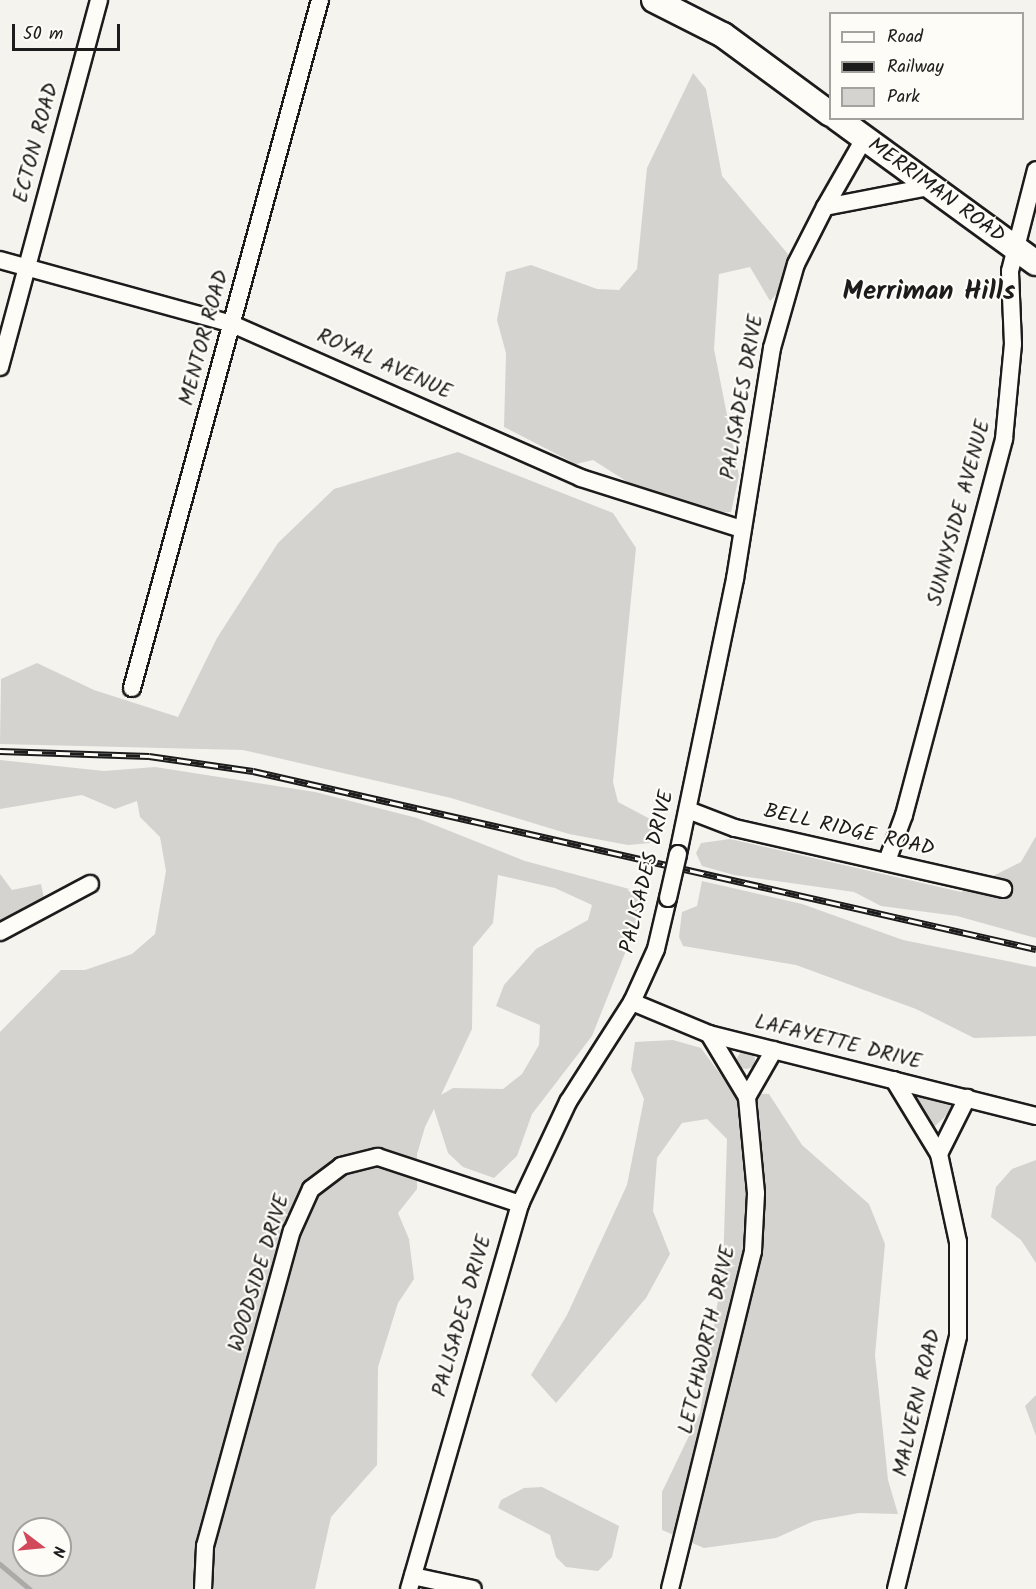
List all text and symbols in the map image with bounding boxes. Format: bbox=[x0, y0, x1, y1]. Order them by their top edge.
scale bar bbox=[15, 12, 123, 50]
legend bbox=[829, 12, 1024, 120]
text: 50 m bbox=[23, 20, 63, 49]
text: Road bbox=[887, 23, 923, 52]
text: Railway bbox=[887, 53, 944, 82]
street label: ECTON ROAD bbox=[9, 80, 65, 206]
text: Park bbox=[887, 83, 920, 112]
street label: MERRIMAN ROAD bbox=[863, 133, 1009, 249]
street label: MENTOR ROAD bbox=[175, 267, 235, 409]
district label: Merriman Hills bbox=[843, 276, 1015, 308]
street label: PALISADES DRIVE bbox=[716, 312, 770, 482]
street label: ROYAL AVENUE bbox=[313, 324, 455, 406]
street label: SUNNYSIDE AVENUE bbox=[923, 417, 997, 609]
street label: PALISADES DRIVE bbox=[616, 788, 680, 956]
street label: BELL RIDGE ROAD bbox=[761, 799, 937, 863]
street label: LAFAYETTE DRIVE bbox=[752, 1010, 924, 1076]
street label: WOODSIDE DRIVE bbox=[224, 1191, 296, 1355]
street label: PALISADES DRIVE bbox=[428, 1232, 498, 1400]
street label: LETCHWORTH DRIVE bbox=[674, 1243, 742, 1437]
street label: MALVERN ROAD bbox=[889, 1327, 947, 1479]
north arrow bbox=[12, 1517, 72, 1577]
text: N bbox=[44, 1543, 71, 1560]

